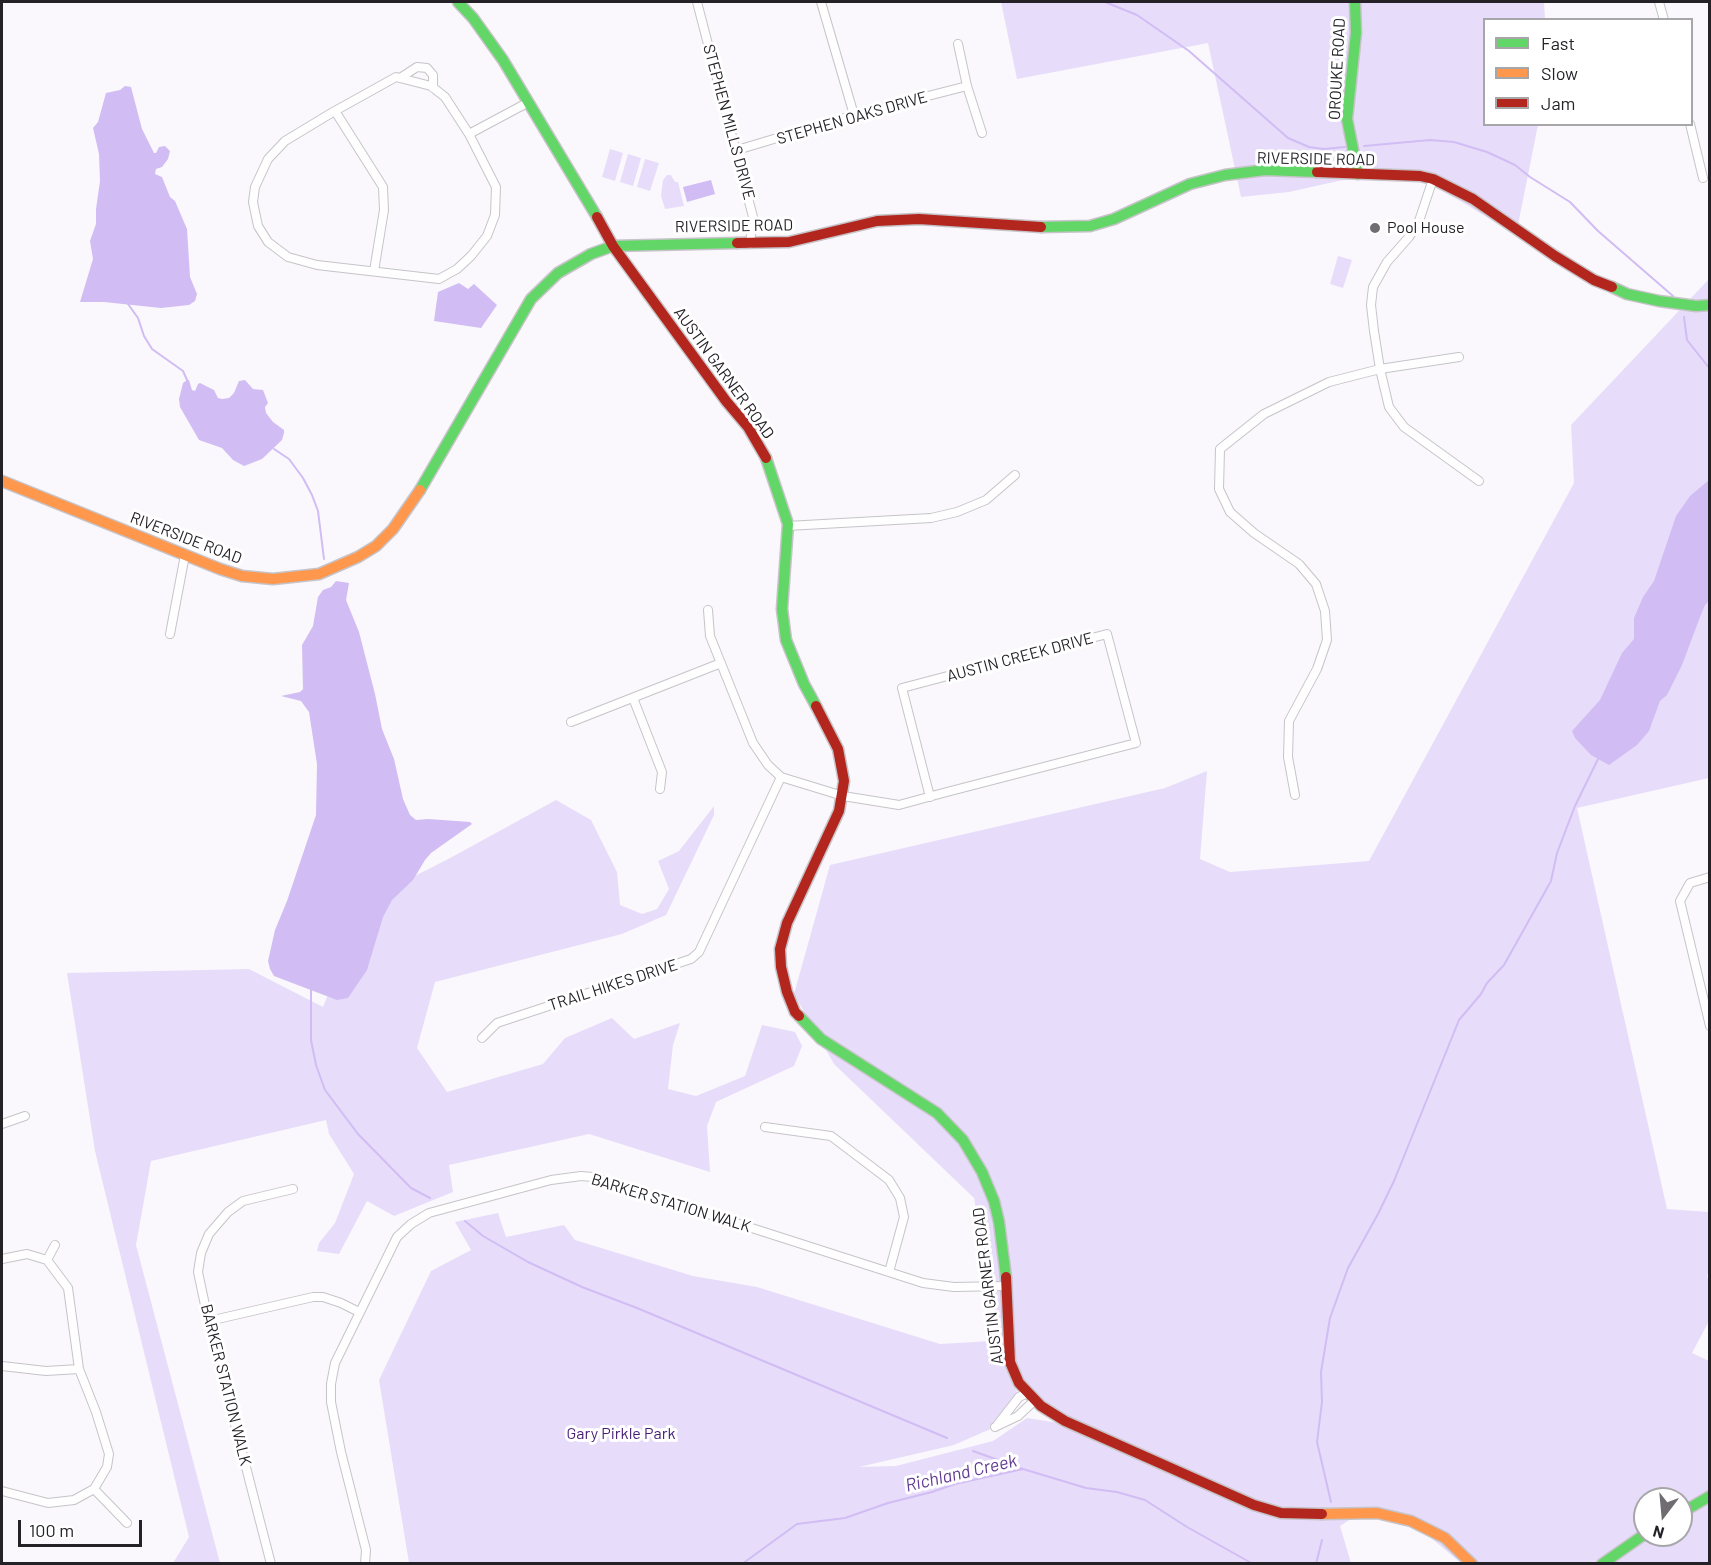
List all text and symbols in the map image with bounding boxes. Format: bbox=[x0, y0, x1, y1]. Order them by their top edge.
street label: OROUKE ROAD bbox=[1325, 18, 1349, 120]
legend bbox=[1483, 18, 1693, 126]
text: Fast bbox=[1541, 32, 1575, 54]
street label: STEPHEN MILLS DRIVE bbox=[699, 42, 759, 202]
text: Slow bbox=[1541, 62, 1578, 84]
street label: STEPHEN OAKS DRIVE bbox=[774, 87, 930, 149]
text: Jam bbox=[1541, 92, 1575, 114]
street label: RIVERSIDE ROAD bbox=[1257, 148, 1375, 170]
street label: RIVERSIDE ROAD bbox=[675, 215, 793, 237]
place label: Pool House bbox=[1387, 218, 1464, 238]
marker: Pool House bbox=[1368, 221, 1382, 235]
street label: AUSTIN GARNER ROAD bbox=[670, 303, 778, 443]
street label: RIVERSIDE ROAD bbox=[127, 508, 245, 568]
street label: AUSTIN CREEK DRIVE bbox=[945, 628, 1095, 686]
street label: TRAIL HIKES DRIVE bbox=[546, 955, 680, 1015]
street label: BARKER STATION WALK bbox=[589, 1170, 753, 1236]
street label: AUSTIN GARNER ROAD bbox=[969, 1206, 1007, 1366]
street label: BARKER STATION WALK bbox=[197, 1302, 255, 1468]
park label: Gary Pirkle Park bbox=[567, 1424, 675, 1444]
water label: Richland Creek bbox=[903, 1450, 1019, 1496]
north arrow bbox=[1633, 1487, 1693, 1547]
scale bar bbox=[21, 1508, 146, 1546]
text: 100 m bbox=[29, 1519, 74, 1541]
text: N bbox=[1651, 1522, 1666, 1543]

